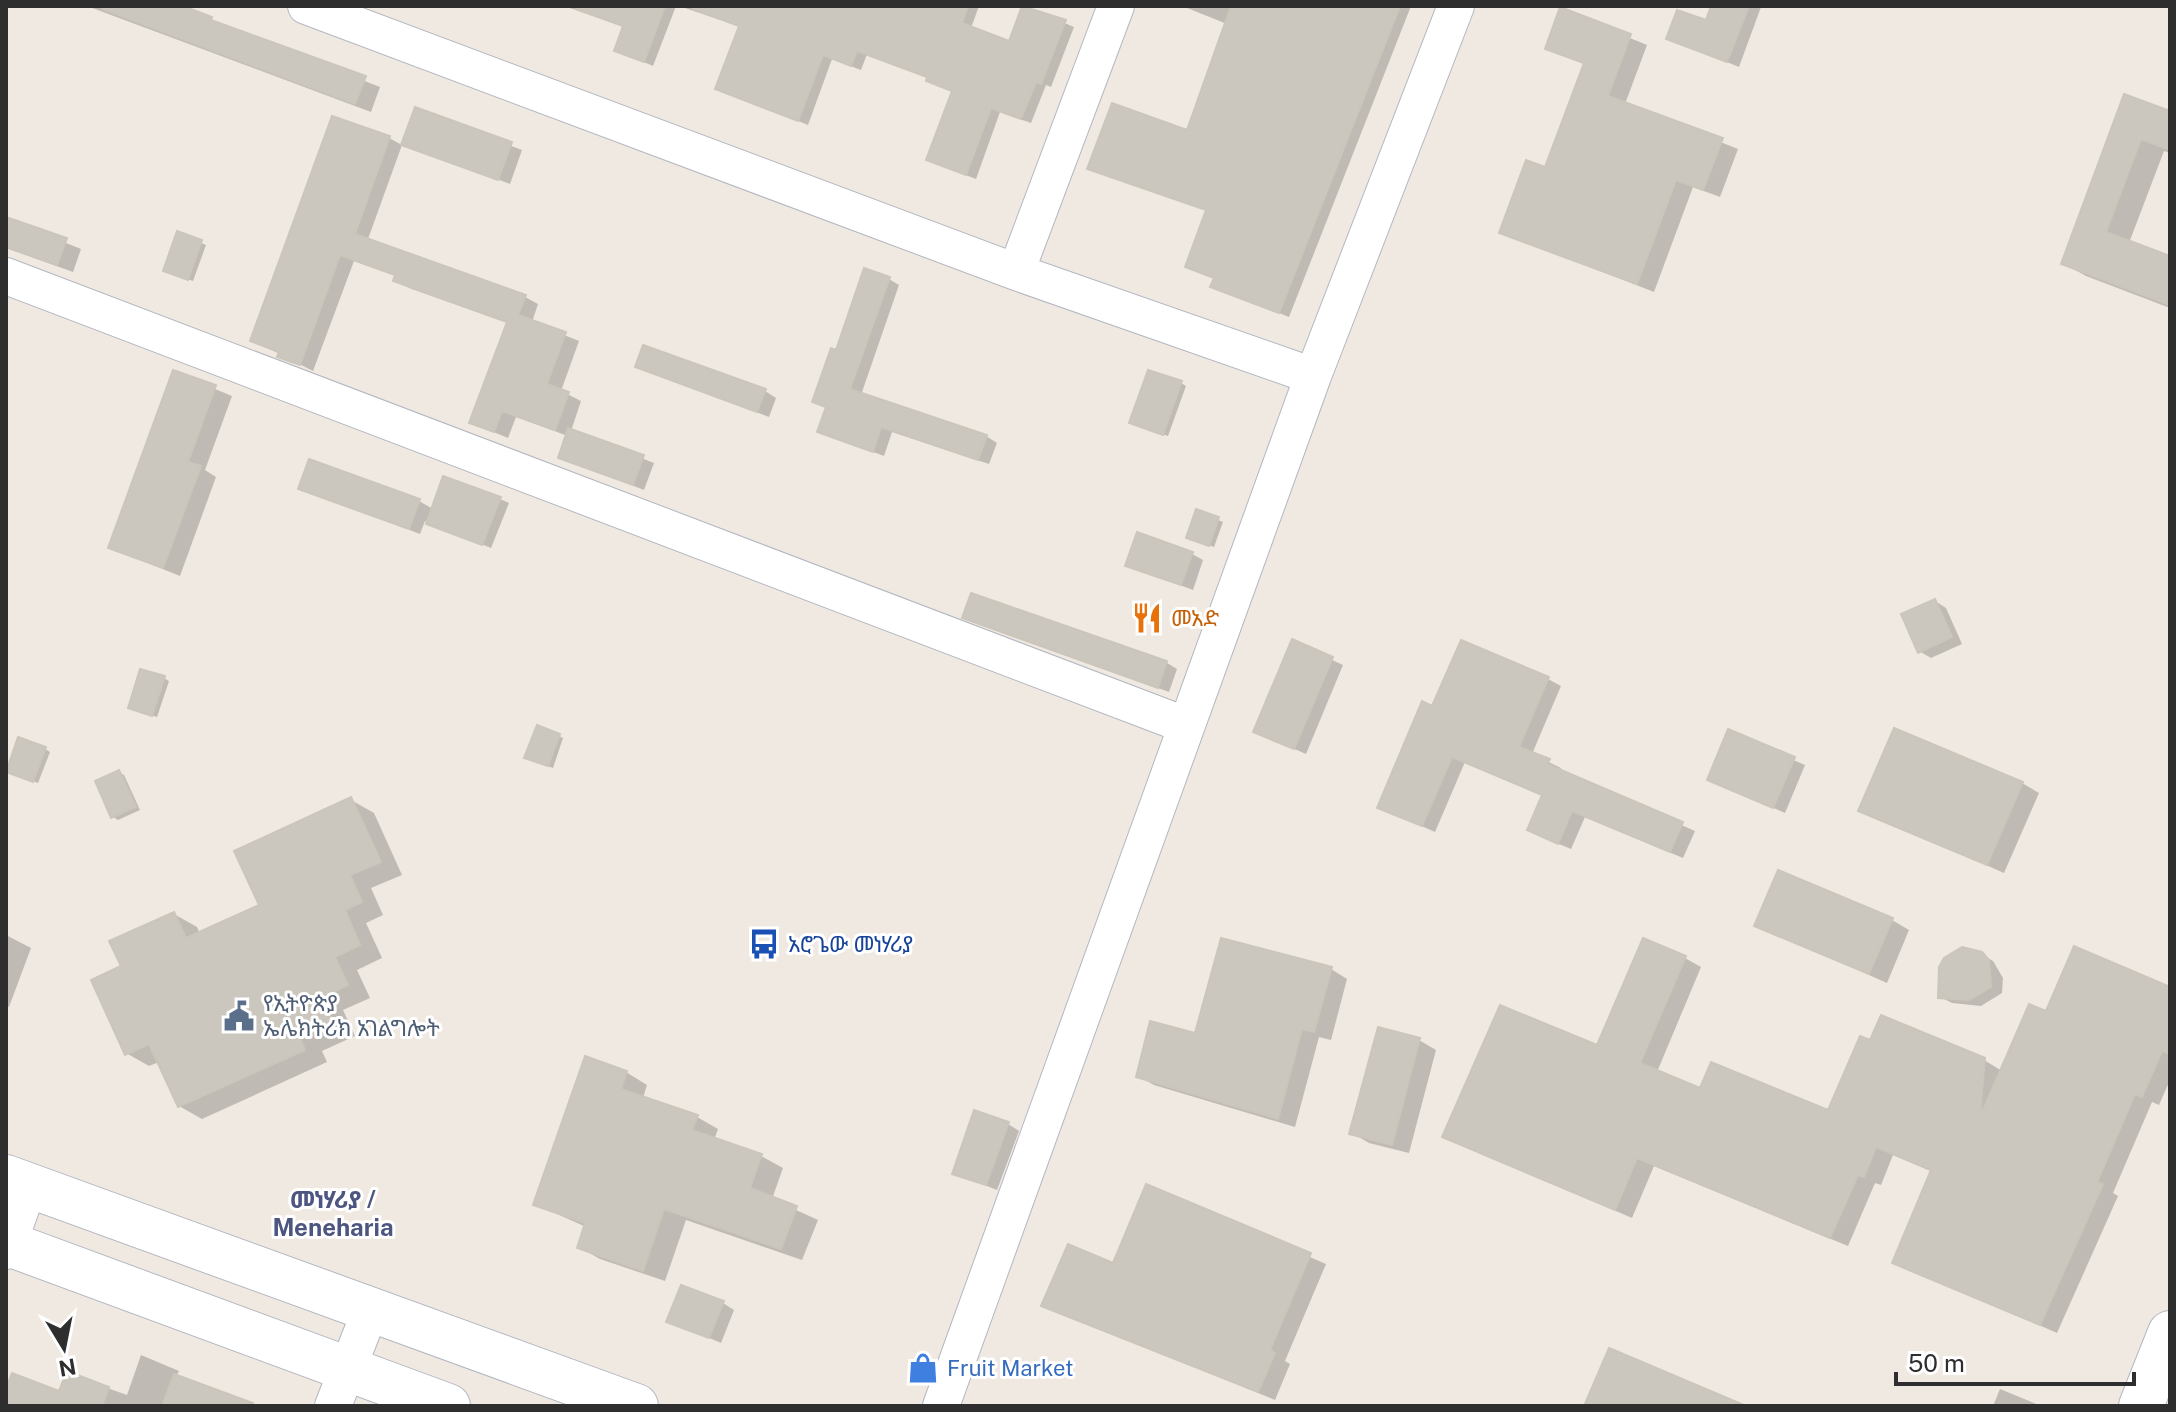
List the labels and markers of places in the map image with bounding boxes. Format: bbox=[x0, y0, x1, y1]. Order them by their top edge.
restaurant icon: መአድ bbox=[1130, 601, 1164, 635]
place label: መአድ bbox=[1171, 605, 1220, 631]
bus stop icon: አሮጌው መነሃሪያ bbox=[747, 927, 781, 961]
place label: አሮጌው መነሃሪያ bbox=[788, 931, 913, 957]
place label: የኢትዮጵያ ኤሌክትሪክ አገልግሎት bbox=[263, 990, 440, 1041]
public building icon: የኢትዮጵያ ኤሌክትሪክ አገልግሎት bbox=[222, 999, 256, 1033]
shop icon: Fruit Market bbox=[906, 1351, 940, 1385]
place label: Fruit Market bbox=[947, 1355, 1073, 1381]

